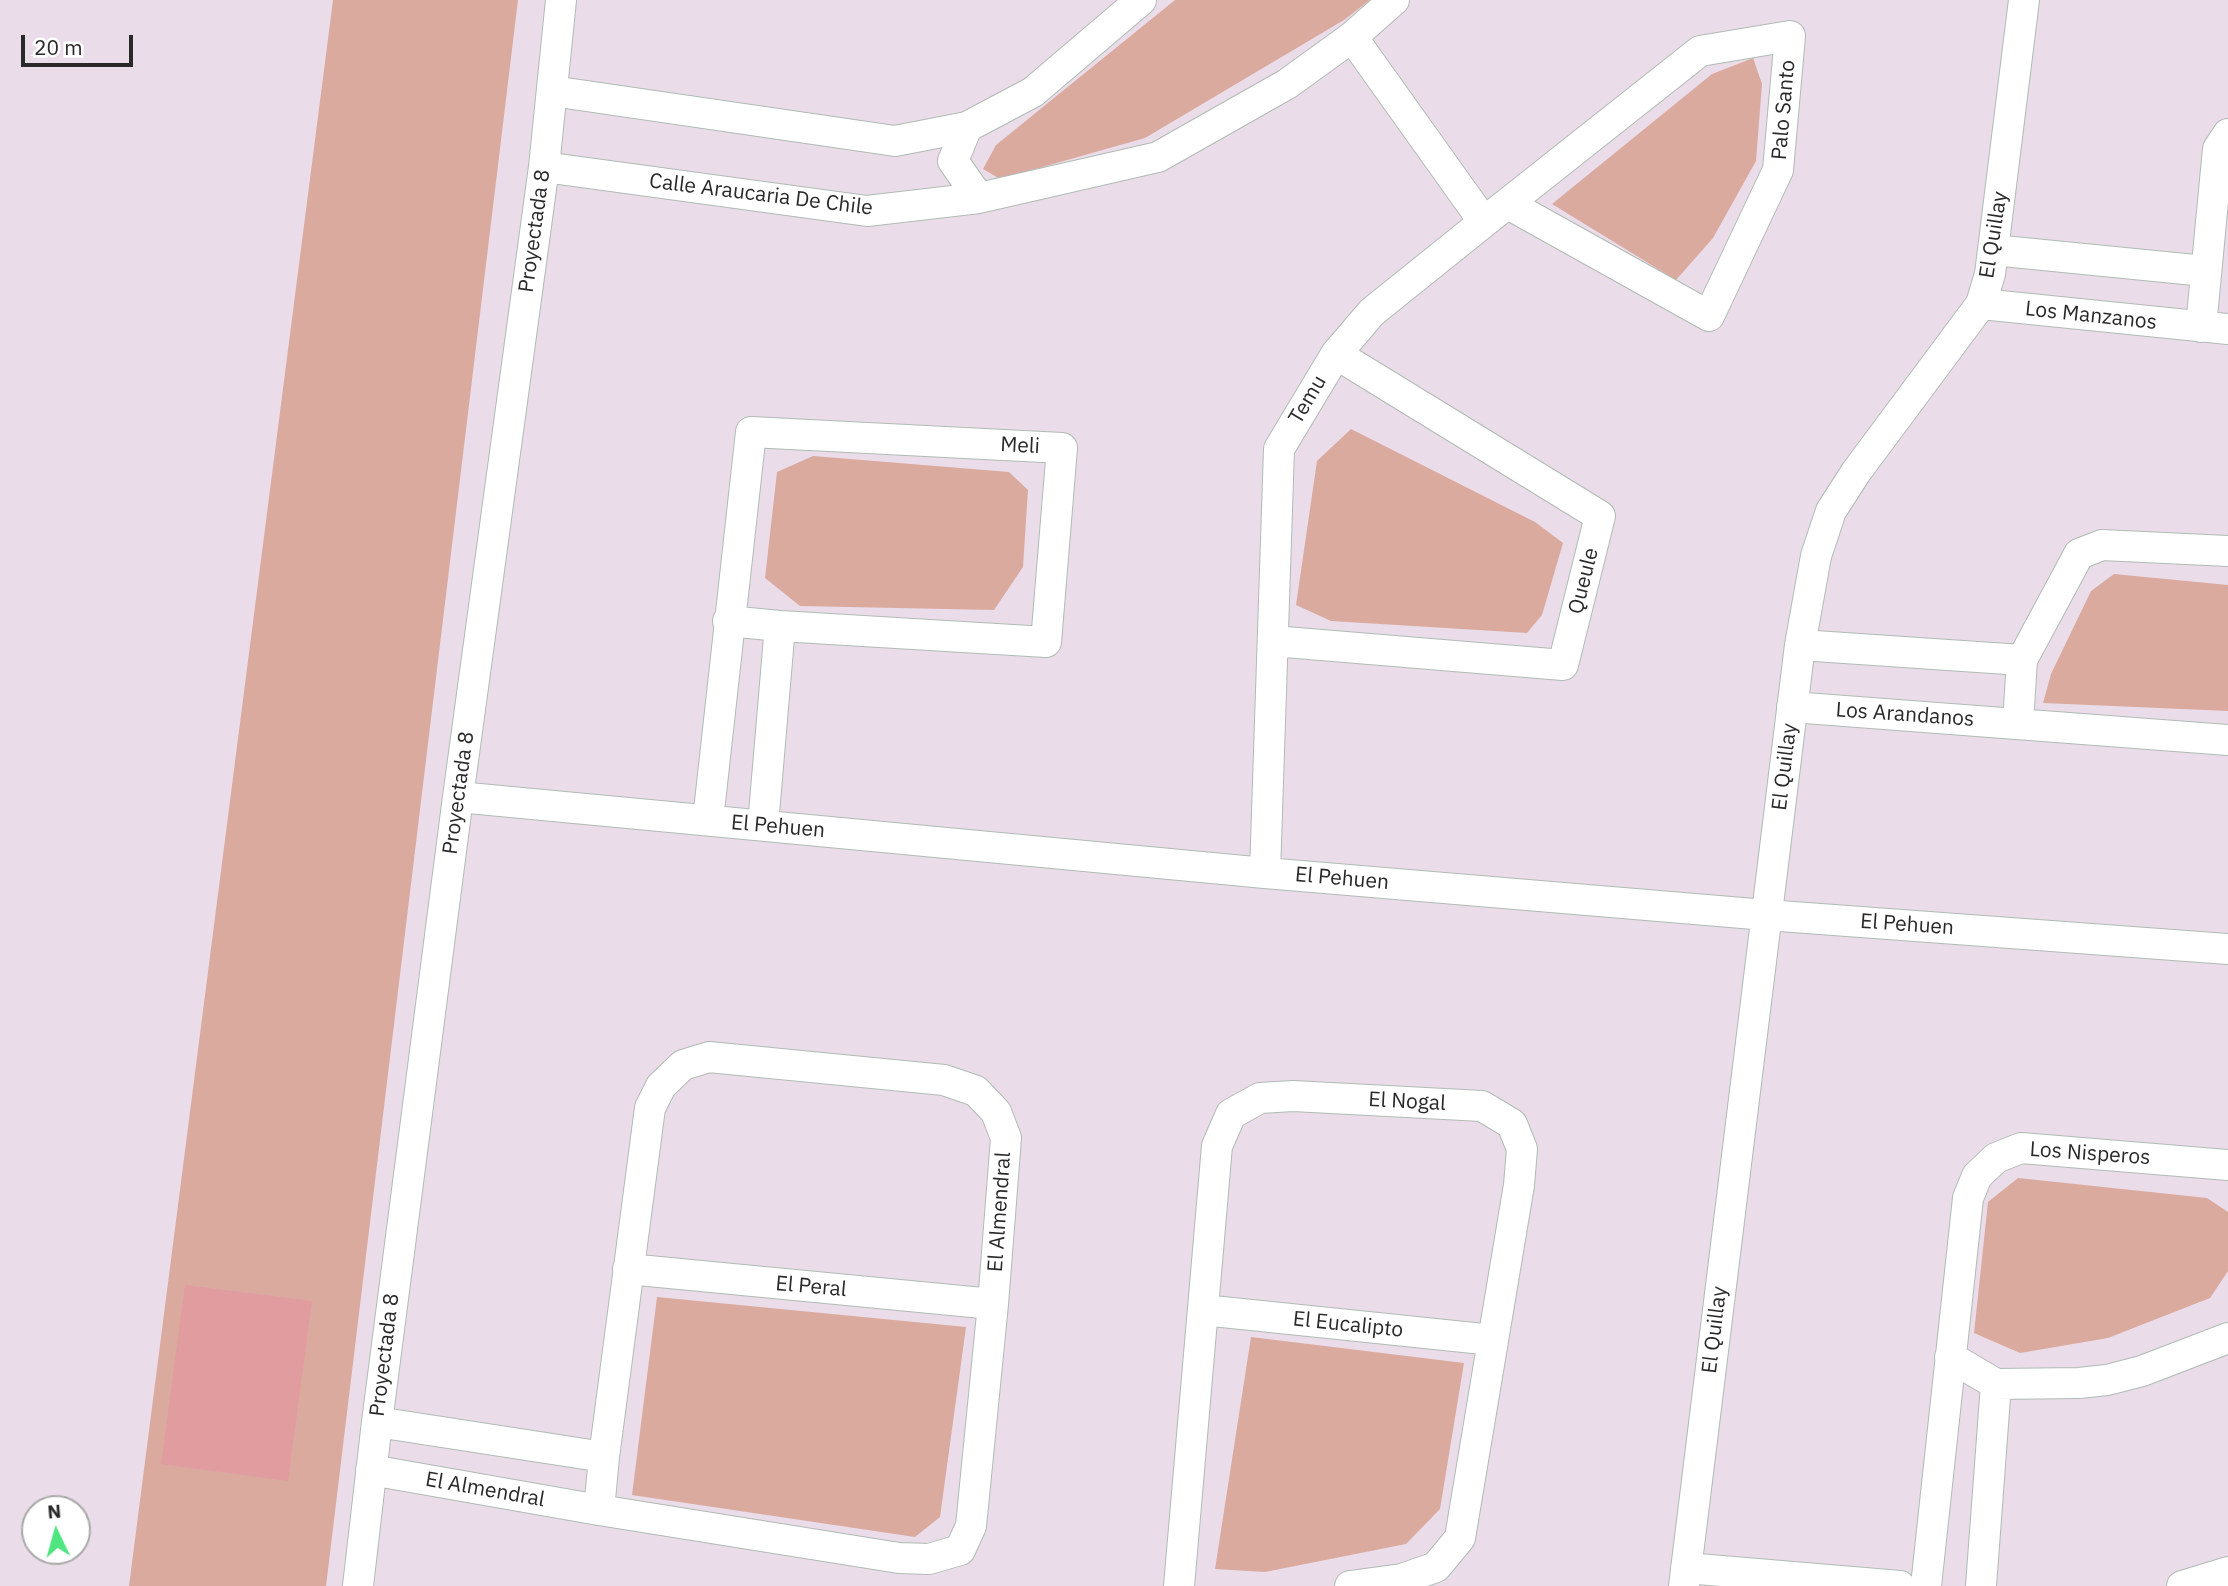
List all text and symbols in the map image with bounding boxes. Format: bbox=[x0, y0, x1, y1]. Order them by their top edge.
scale bar bbox=[24, 21, 136, 65]
text: 20 m bbox=[34, 33, 83, 61]
street label: Palo Santo bbox=[1767, 59, 1801, 161]
street label: Proyectada 8 bbox=[514, 168, 556, 294]
street label: Calle Araucaria De Chile bbox=[648, 169, 874, 221]
street label: El Quillay bbox=[1975, 190, 2013, 280]
street label: Los Manzanos bbox=[2024, 297, 2158, 335]
street label: Temu bbox=[1284, 371, 1332, 429]
street label: Meli bbox=[1000, 432, 1040, 460]
street label: Queule bbox=[1564, 545, 1604, 617]
street label: Los Arandanos bbox=[1835, 698, 1975, 732]
street label: El Quillay bbox=[1767, 722, 1803, 812]
street label: Proyectada 8 bbox=[438, 730, 480, 856]
street label: El Pehuen bbox=[730, 810, 826, 844]
street label: El Pehuen bbox=[1294, 862, 1390, 896]
street label: El Pehuen bbox=[1859, 909, 1955, 941]
street label: El Nogal bbox=[1368, 1087, 1446, 1117]
street label: Los Nisperos bbox=[2029, 1137, 2151, 1171]
street label: El Almendral bbox=[983, 1151, 1017, 1273]
street label: El Peral bbox=[774, 1271, 848, 1303]
street label: El Quillay bbox=[1697, 1285, 1733, 1375]
street label: Proyectada 8 bbox=[365, 1292, 405, 1418]
street label: El Eucalipto bbox=[1292, 1307, 1404, 1343]
street label: El Almendral bbox=[423, 1467, 547, 1513]
north arrow bbox=[21, 1495, 91, 1565]
text: N bbox=[46, 1499, 62, 1524]

